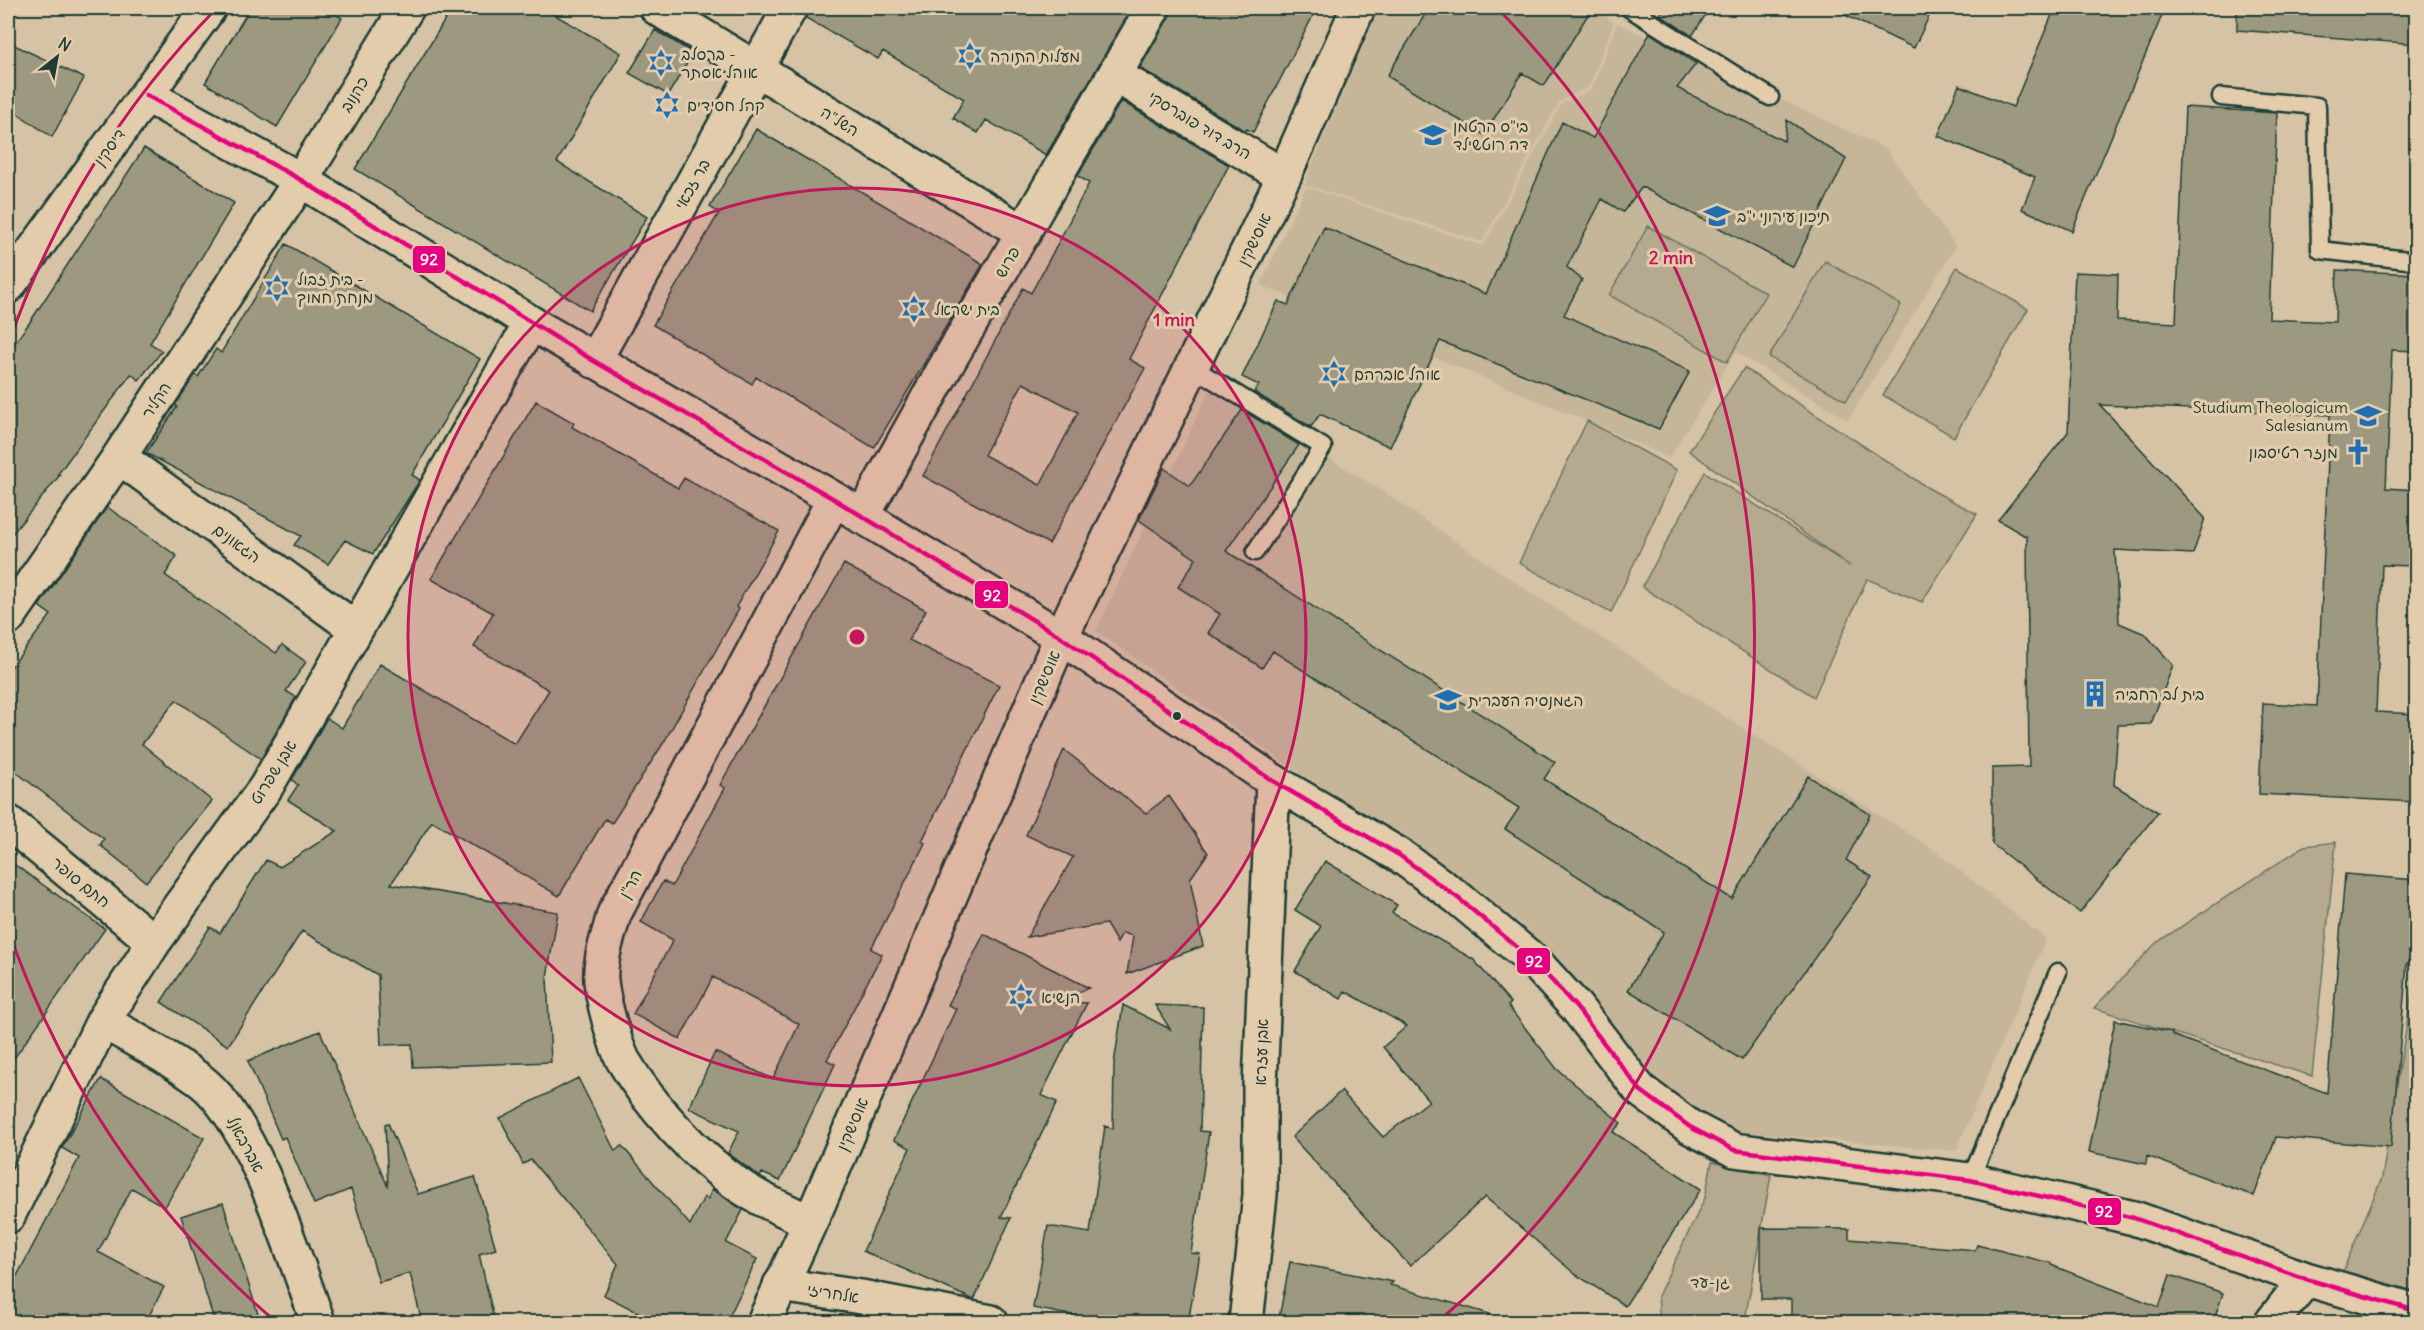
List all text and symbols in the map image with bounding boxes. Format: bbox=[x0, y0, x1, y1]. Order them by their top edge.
north arrow bbox=[27, 27, 87, 87]
text: N bbox=[55, 33, 75, 56]
synagogue icon: מעלות התורה bbox=[955, 41, 985, 71]
place label: ברסלב - אוהל אסתר bbox=[681, 44, 758, 82]
place label: מעלות התורה bbox=[990, 46, 1080, 66]
synagogue icon: ברסלב - אוהל אסתר bbox=[646, 48, 676, 78]
street label: כהנוב bbox=[335, 72, 373, 115]
street label: הרב דוד פוברסקי bbox=[1145, 86, 1255, 164]
synagogue icon: קהל חסידים bbox=[652, 90, 682, 120]
place label: קהל חסידים bbox=[687, 95, 765, 115]
street label: השל"ה bbox=[817, 102, 863, 140]
place label: בי"ס הרטמן דה רוטשילד bbox=[1453, 116, 1529, 154]
school or university icon: בי"ס הרטמן דה רוטשילד bbox=[1418, 120, 1448, 150]
street label: דיסקין bbox=[89, 124, 129, 170]
street label: בר זכאי bbox=[670, 155, 714, 213]
school or university icon: תיכון עירוני י"ב bbox=[1702, 201, 1732, 231]
place label: תיכון עירוני י"ב bbox=[1737, 206, 1830, 226]
street label: אוסישקין bbox=[1233, 209, 1276, 269]
street label: פרוש bbox=[990, 243, 1024, 281]
line badge: 92 bbox=[412, 245, 446, 274]
text: 2 min bbox=[1649, 246, 1694, 269]
text: 92 bbox=[420, 249, 438, 269]
place label: בית זבול - מנחת חמוך bbox=[297, 269, 373, 307]
synagogue icon: בית זבול - מנחת חמוך bbox=[262, 273, 292, 303]
synagogue icon: בית ישראל bbox=[899, 294, 929, 324]
place label: בית ישראל bbox=[934, 299, 1000, 319]
text: 1 min bbox=[1153, 308, 1195, 331]
synagogue icon: אוהל אברהם bbox=[1319, 359, 1349, 389]
place label: אוהל אברהם bbox=[1354, 364, 1440, 384]
street label: הקליר bbox=[137, 378, 176, 422]
place label: Studium Theologicum Salesianum bbox=[2193, 397, 2348, 435]
school or university icon: Studium Theologicum Salesianum bbox=[2353, 401, 2383, 431]
church icon: מנזר רטיסבון bbox=[2343, 437, 2373, 467]
place label: מנזר רטיסבון bbox=[2249, 442, 2338, 462]
street label: הגאונים bbox=[209, 519, 265, 567]
line badge: 92 bbox=[974, 580, 1009, 609]
text: 92 bbox=[983, 585, 1001, 605]
centre of rings bbox=[847, 627, 867, 647]
street label: אוסישקין bbox=[1024, 647, 1065, 707]
building icon: בית לב רחביה bbox=[2080, 679, 2110, 709]
place label: בית לב רחביה bbox=[2115, 684, 2205, 704]
school or university icon: הגמנסיה העברית bbox=[1433, 685, 1463, 715]
place label: הגמנסיה העברית bbox=[1467, 690, 1583, 710]
unlabelled marker bbox=[1171, 710, 1183, 722]
street label: אבן שפרוט bbox=[245, 736, 302, 808]
street label: חתם סופר bbox=[48, 852, 114, 912]
street label: הר"ן bbox=[614, 866, 646, 902]
line badge: 92 bbox=[1516, 947, 1551, 975]
text: 92 bbox=[1525, 951, 1543, 971]
synagogue icon: הנשיא bbox=[1006, 982, 1036, 1012]
place label: הנשיא bbox=[1041, 987, 1080, 1007]
street label: אבן עזרא bbox=[1250, 1018, 1273, 1086]
street label: אוסישקין bbox=[832, 1094, 873, 1154]
street label: אברבאנל bbox=[223, 1112, 269, 1176]
line badge: 92 bbox=[2087, 1197, 2122, 1226]
text: 92 bbox=[2095, 1201, 2113, 1221]
park label: גן-עד bbox=[1690, 1272, 1730, 1292]
street label: אלחריזי bbox=[806, 1279, 860, 1307]

